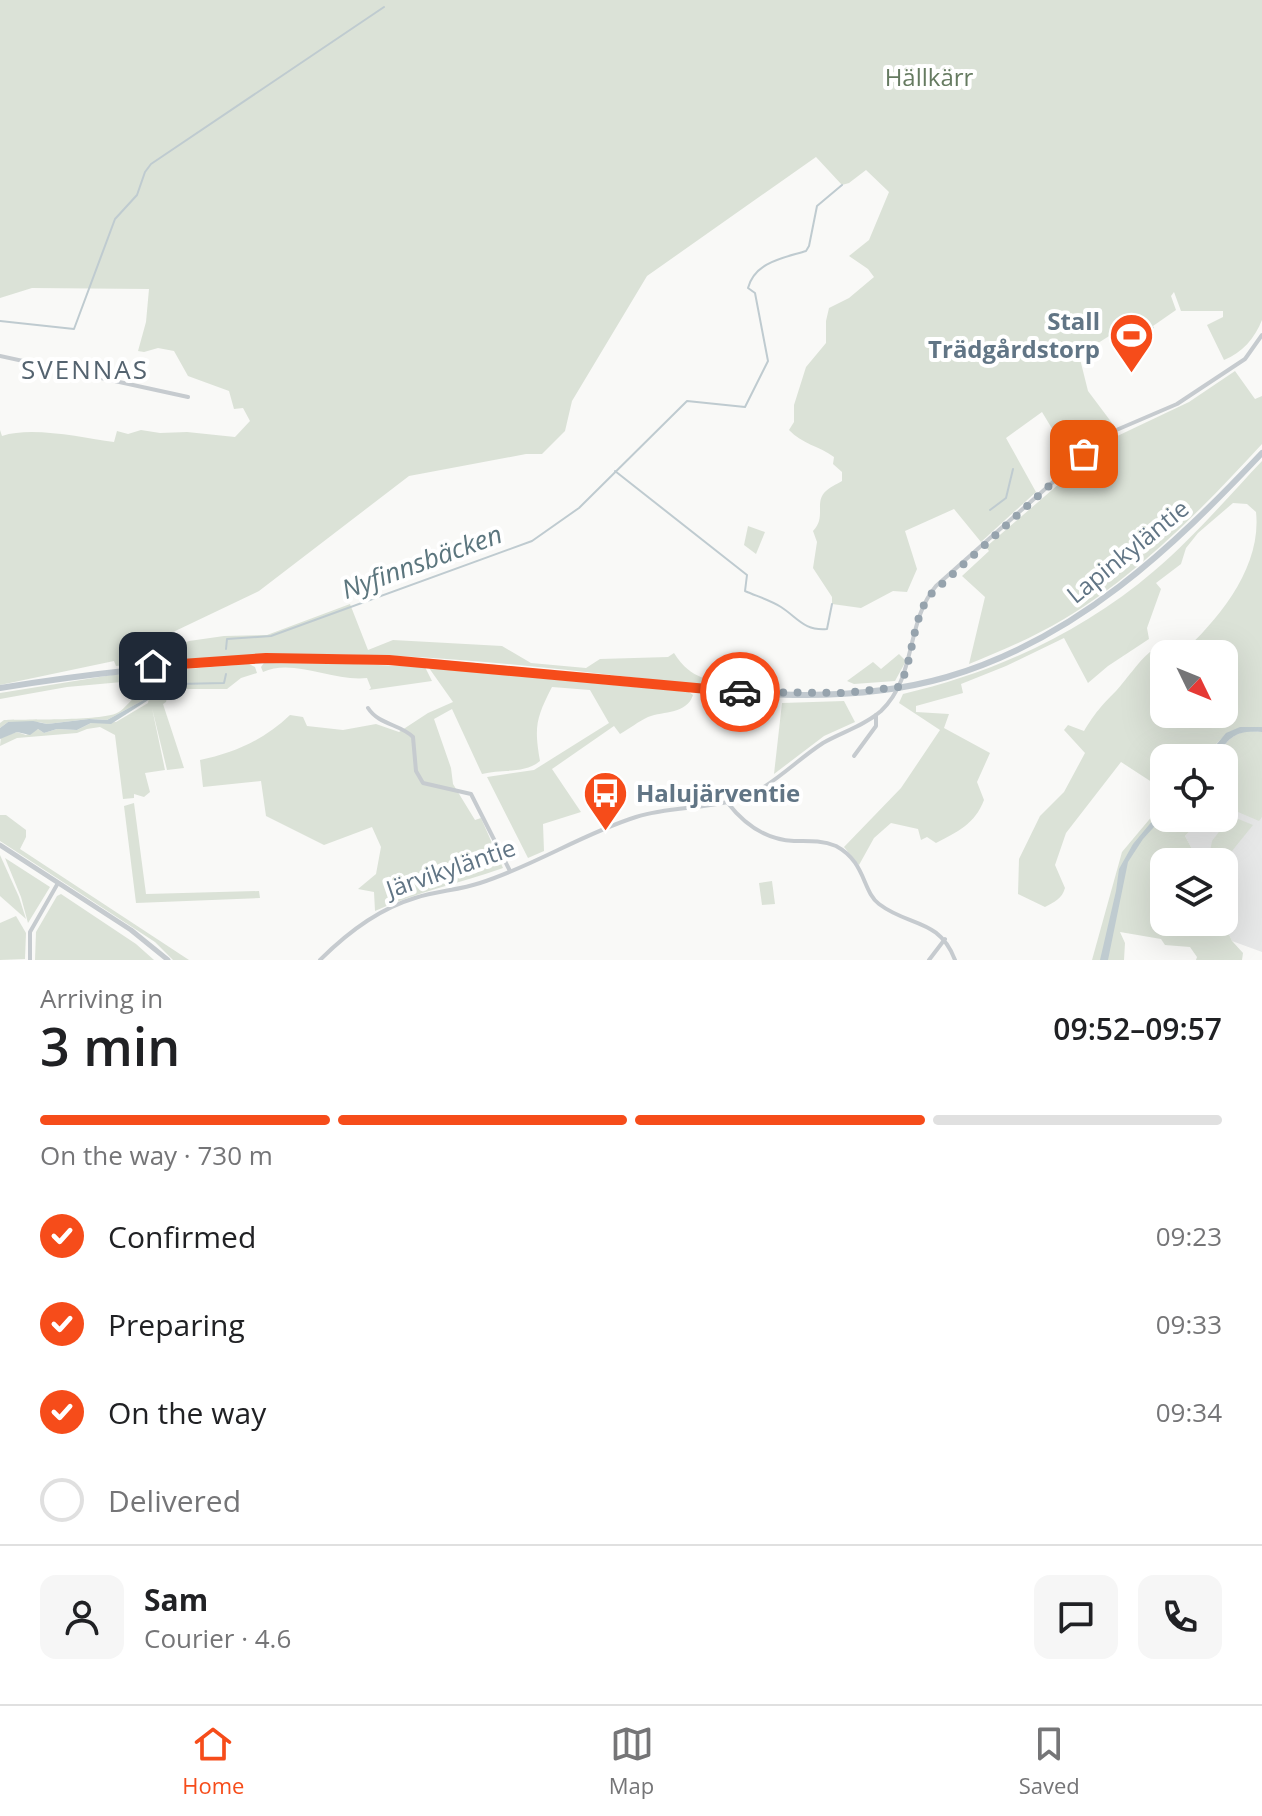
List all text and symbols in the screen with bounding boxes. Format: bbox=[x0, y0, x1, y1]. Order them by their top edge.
park label: Hällkärr bbox=[885, 60, 974, 93]
place label: Stall Trädgårdstorp bbox=[928, 304, 1100, 365]
sports icon: Stall Trädgårdstorp bbox=[1107, 312, 1155, 375]
district label: SVENNAS bbox=[21, 351, 149, 387]
pin bbox=[1050, 420, 1118, 488]
icon: bag bbox=[1062, 432, 1106, 476]
street label: Lapinkyläntie bbox=[1059, 491, 1195, 610]
water label: Nyfinnsbäcken bbox=[336, 515, 507, 607]
pin bbox=[119, 632, 187, 700]
north arrow bbox=[1150, 640, 1238, 728]
map controls bbox=[1150, 640, 1238, 936]
icon: home bbox=[131, 644, 175, 688]
courier bbox=[700, 652, 780, 732]
icon: car bbox=[718, 670, 762, 714]
button: locate bbox=[1150, 744, 1238, 832]
bus stop icon: Halujärventie bbox=[581, 770, 629, 833]
place label: Halujärventie bbox=[636, 776, 800, 809]
street label: Järvikyläntie bbox=[380, 830, 519, 906]
button: layers bbox=[1150, 848, 1238, 936]
text: Arriving in bbox=[40, 980, 163, 1016]
text: 09:52–09:57 bbox=[1053, 1008, 1222, 1049]
text: 3 min bbox=[40, 1010, 180, 1081]
text: On the way · 730 m bbox=[40, 1137, 273, 1173]
icon: check bbox=[40, 1214, 84, 1258]
text: Confirmed bbox=[108, 1216, 256, 1257]
text: 09:23 bbox=[1156, 1218, 1222, 1254]
icon: check bbox=[40, 1302, 84, 1346]
text: Preparing bbox=[108, 1304, 245, 1345]
text: 09:33 bbox=[1156, 1306, 1222, 1342]
icon: check bbox=[40, 1390, 84, 1434]
text: On the way bbox=[108, 1392, 266, 1433]
text: 09:34 bbox=[1156, 1394, 1222, 1430]
text: Delivered bbox=[108, 1480, 241, 1521]
button: person bbox=[40, 1575, 124, 1659]
button: chat bbox=[1034, 1575, 1118, 1659]
button: phone bbox=[1138, 1575, 1222, 1659]
text: Sam bbox=[144, 1579, 208, 1620]
text: Courier · 4.6 bbox=[144, 1620, 291, 1656]
tab: Home bbox=[182, 1722, 244, 1800]
tab: Map bbox=[609, 1722, 654, 1800]
tab: Saved bbox=[1019, 1722, 1080, 1800]

